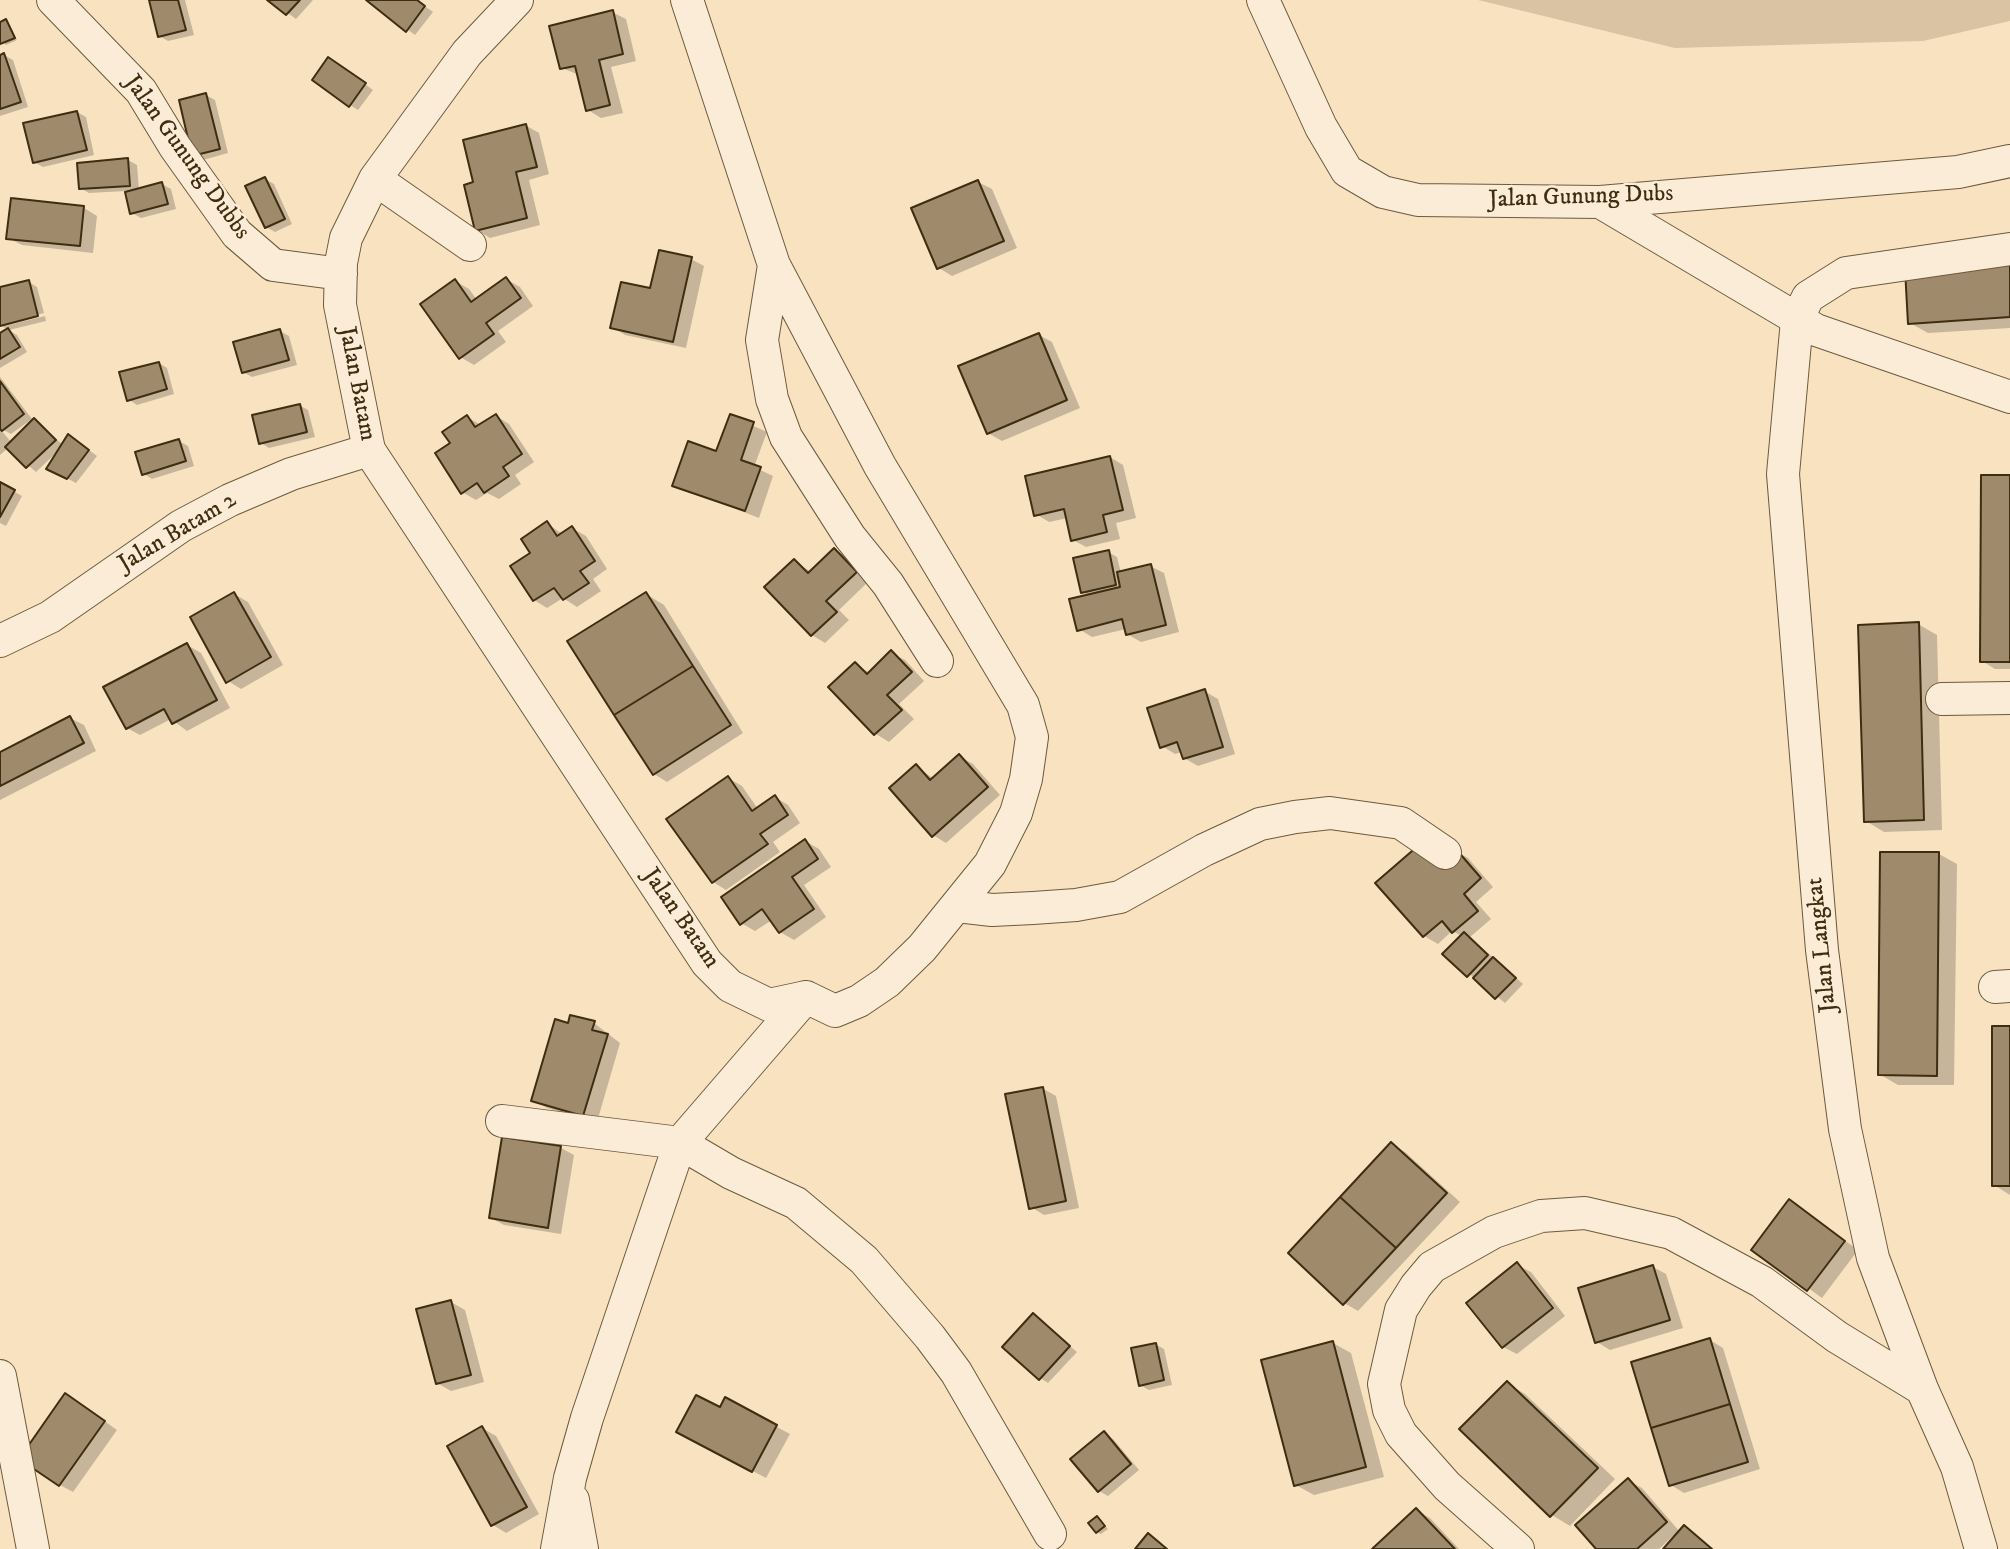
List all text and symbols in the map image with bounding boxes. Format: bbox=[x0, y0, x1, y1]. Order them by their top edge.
street label: Jalan Gunung Dubbs bbox=[117, 70, 255, 246]
street label: Jalan Gunung Dubs bbox=[1488, 180, 1674, 216]
street label: Jalan Batam bbox=[331, 324, 381, 444]
street label: Jalan Batam 2 bbox=[114, 487, 242, 579]
street label: Jalan Batam bbox=[635, 863, 725, 975]
street label: Jalan Langkat bbox=[1802, 876, 1844, 1014]

